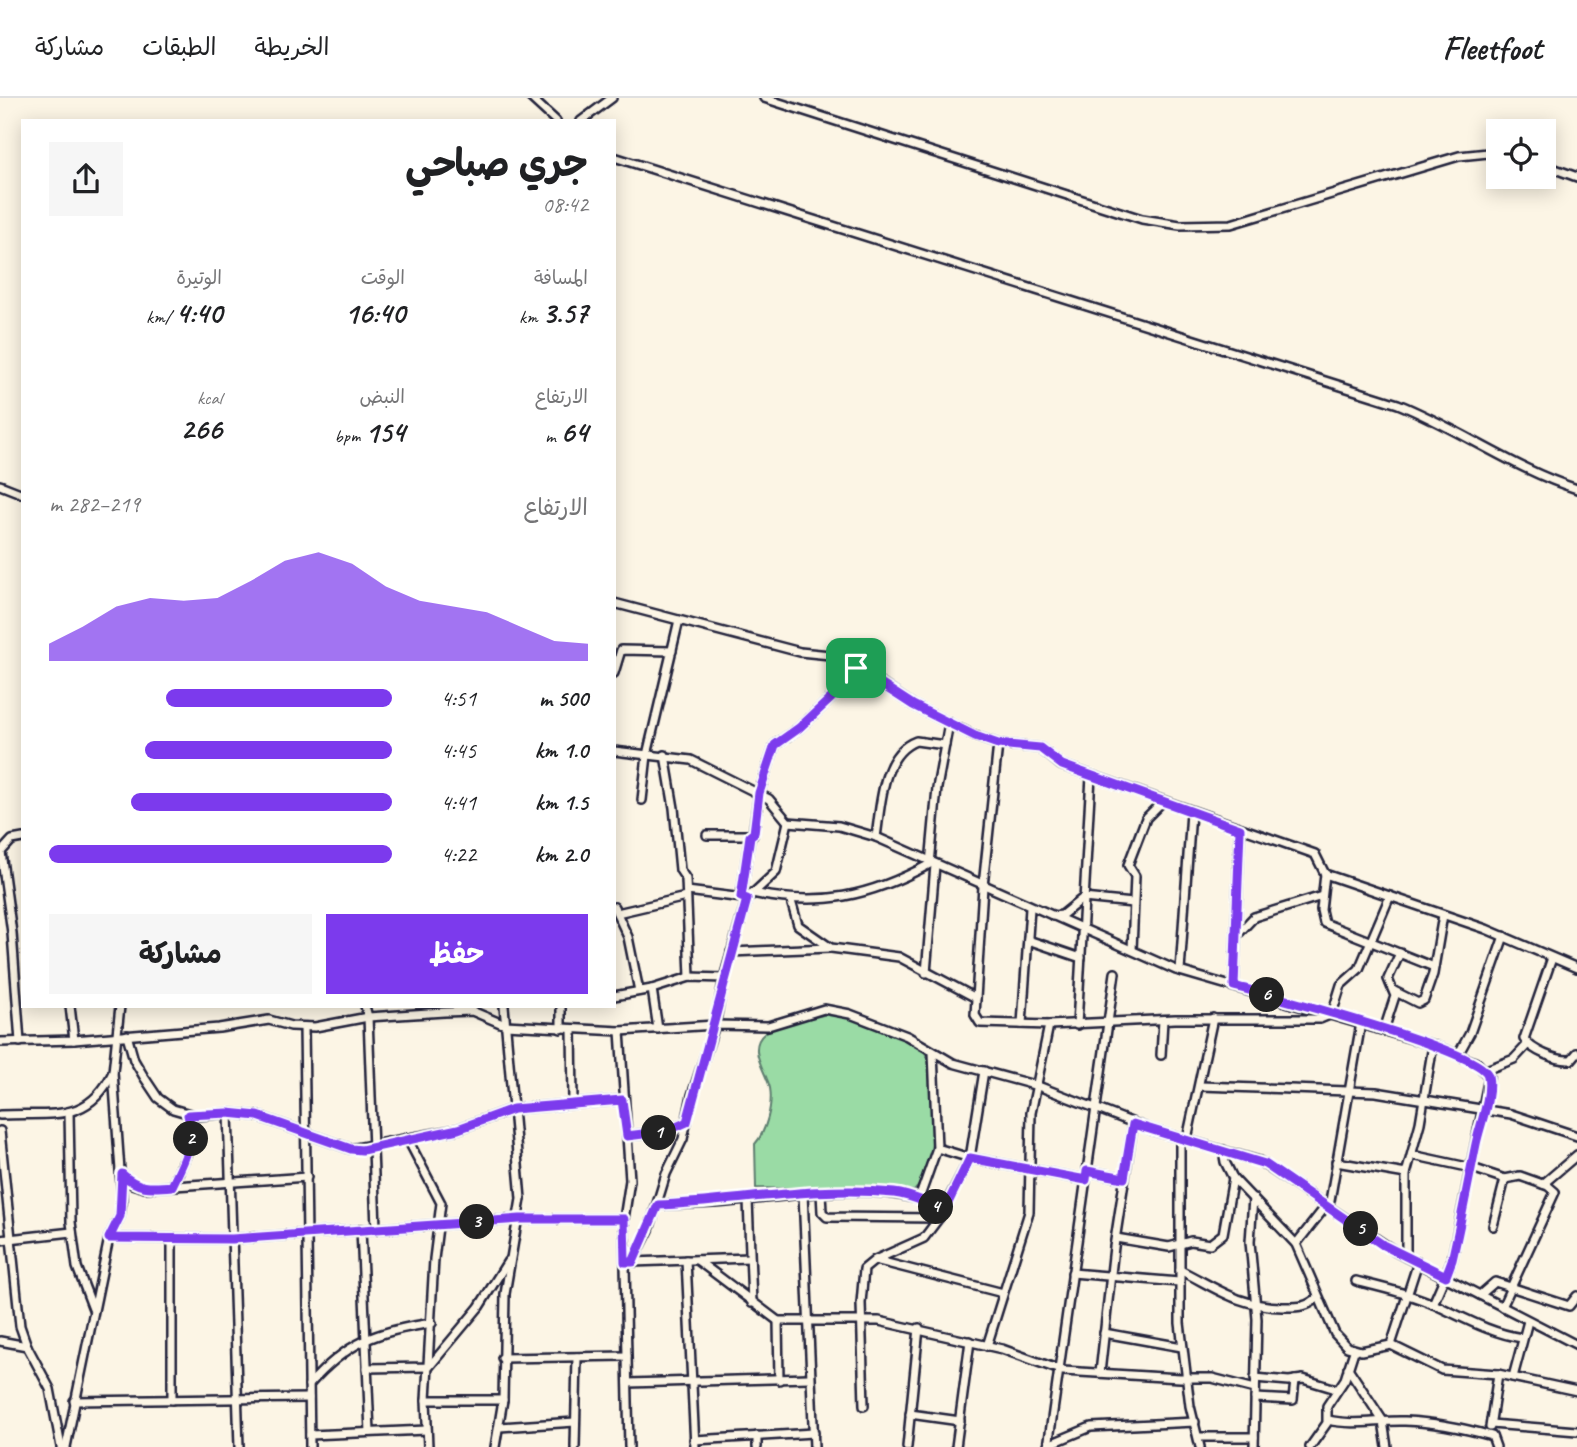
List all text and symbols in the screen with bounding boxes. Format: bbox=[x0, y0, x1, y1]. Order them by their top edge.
text: Fleetfoot bbox=[1442, 27, 1542, 69]
text: مشاركة bbox=[35, 32, 104, 62]
text: الطبقات bbox=[142, 32, 217, 62]
text: الخريطة bbox=[255, 32, 329, 62]
map controls bbox=[1486, 119, 1556, 189]
button: locate bbox=[1486, 119, 1556, 189]
text: جري صباحي bbox=[405, 140, 588, 187]
button: share bbox=[49, 142, 123, 216]
text: 08:42 bbox=[542, 190, 588, 219]
text: الوتيرة bbox=[176, 266, 222, 290]
text: الوقت bbox=[361, 266, 405, 290]
text: المسافة bbox=[534, 266, 588, 290]
text: 4:40 bbox=[176, 294, 222, 332]
text: 16:40 bbox=[344, 294, 405, 332]
text: 3.57 bbox=[542, 294, 588, 332]
text: /km bbox=[146, 305, 176, 329]
text: km bbox=[519, 305, 542, 329]
text: النبض bbox=[360, 385, 405, 409]
text: الارتفاع bbox=[535, 385, 588, 409]
text: kcal bbox=[197, 386, 222, 410]
text: 266 bbox=[180, 410, 222, 448]
text: 154 bbox=[365, 413, 405, 451]
text: 64 bbox=[560, 413, 588, 451]
text: bpm bbox=[334, 424, 365, 448]
text: m bbox=[545, 424, 560, 448]
text: 219–282 m bbox=[49, 490, 140, 519]
text: الارتفاع bbox=[524, 493, 588, 522]
pin bbox=[826, 638, 886, 698]
icon: arrive bbox=[837, 649, 875, 687]
text: 4:51 bbox=[440, 684, 476, 713]
text: 500 m bbox=[539, 684, 588, 713]
text: 4:45 bbox=[440, 736, 476, 765]
text: 1.0 km bbox=[534, 736, 588, 765]
text: 4:41 bbox=[440, 788, 476, 817]
text: 1.5 km bbox=[535, 788, 588, 817]
text: 4:22 bbox=[440, 840, 476, 869]
text: 2.0 km bbox=[534, 840, 588, 869]
button: مشاركة bbox=[49, 914, 312, 994]
button: حفظ bbox=[326, 914, 588, 994]
pin: 6 bbox=[1250, 978, 1284, 1012]
text: 6 bbox=[1262, 982, 1271, 1006]
pin: 1 bbox=[642, 1116, 676, 1150]
text: 1 bbox=[654, 1120, 663, 1144]
pin: 2 bbox=[174, 1122, 208, 1156]
text: 2 bbox=[186, 1126, 195, 1150]
pin: 4 bbox=[918, 1190, 954, 1224]
text: 4 bbox=[931, 1194, 940, 1218]
pin: 3 bbox=[460, 1204, 494, 1240]
text: 3 bbox=[472, 1209, 481, 1233]
pin: 5 bbox=[1344, 1212, 1378, 1246]
text: 5 bbox=[1356, 1216, 1365, 1240]

